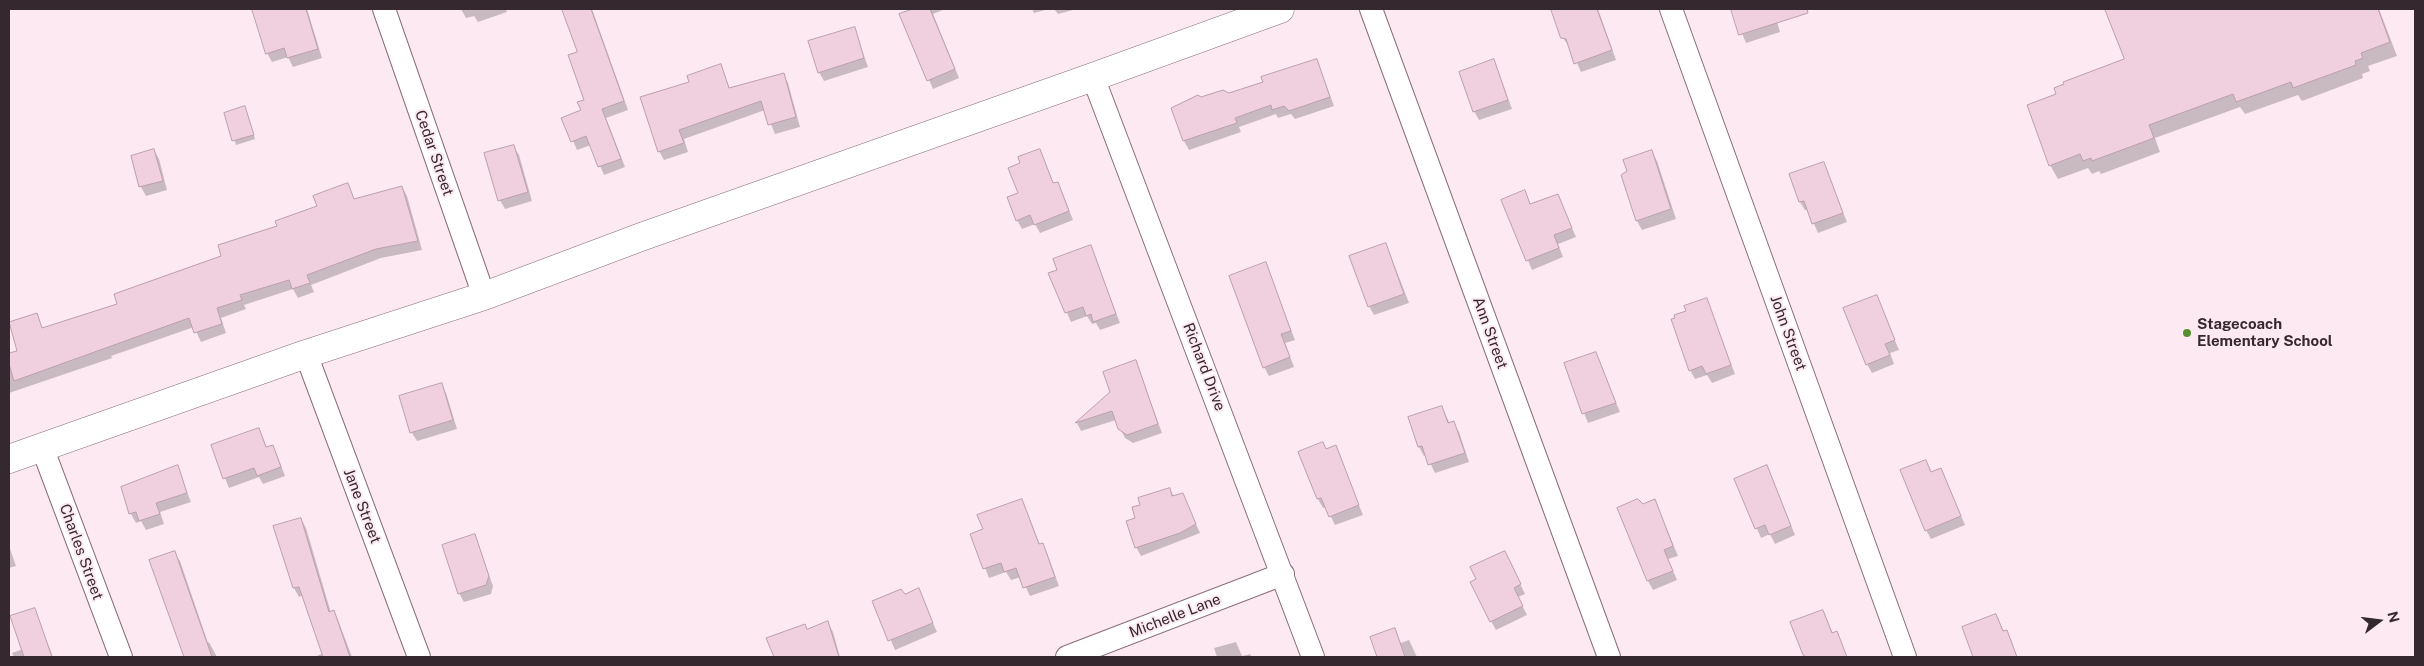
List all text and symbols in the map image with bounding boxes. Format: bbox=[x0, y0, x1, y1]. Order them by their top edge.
street label: Cedar Street bbox=[411, 108, 457, 198]
street label: John Street bbox=[1766, 293, 1810, 373]
street label: Ann Street bbox=[1469, 294, 1511, 372]
place label: Stagecoach Elementary School bbox=[2197, 315, 2333, 350]
street label: Richard Drive bbox=[1179, 320, 1229, 414]
marker: Stagecoach Elementary School bbox=[2181, 327, 2193, 339]
street label: Jane Street bbox=[339, 466, 385, 546]
street label: Charles Street bbox=[55, 502, 107, 602]
street label: Michelle Lane bbox=[1127, 590, 1223, 642]
north arrow bbox=[2354, 596, 2404, 646]
text: N bbox=[2384, 610, 2403, 624]

